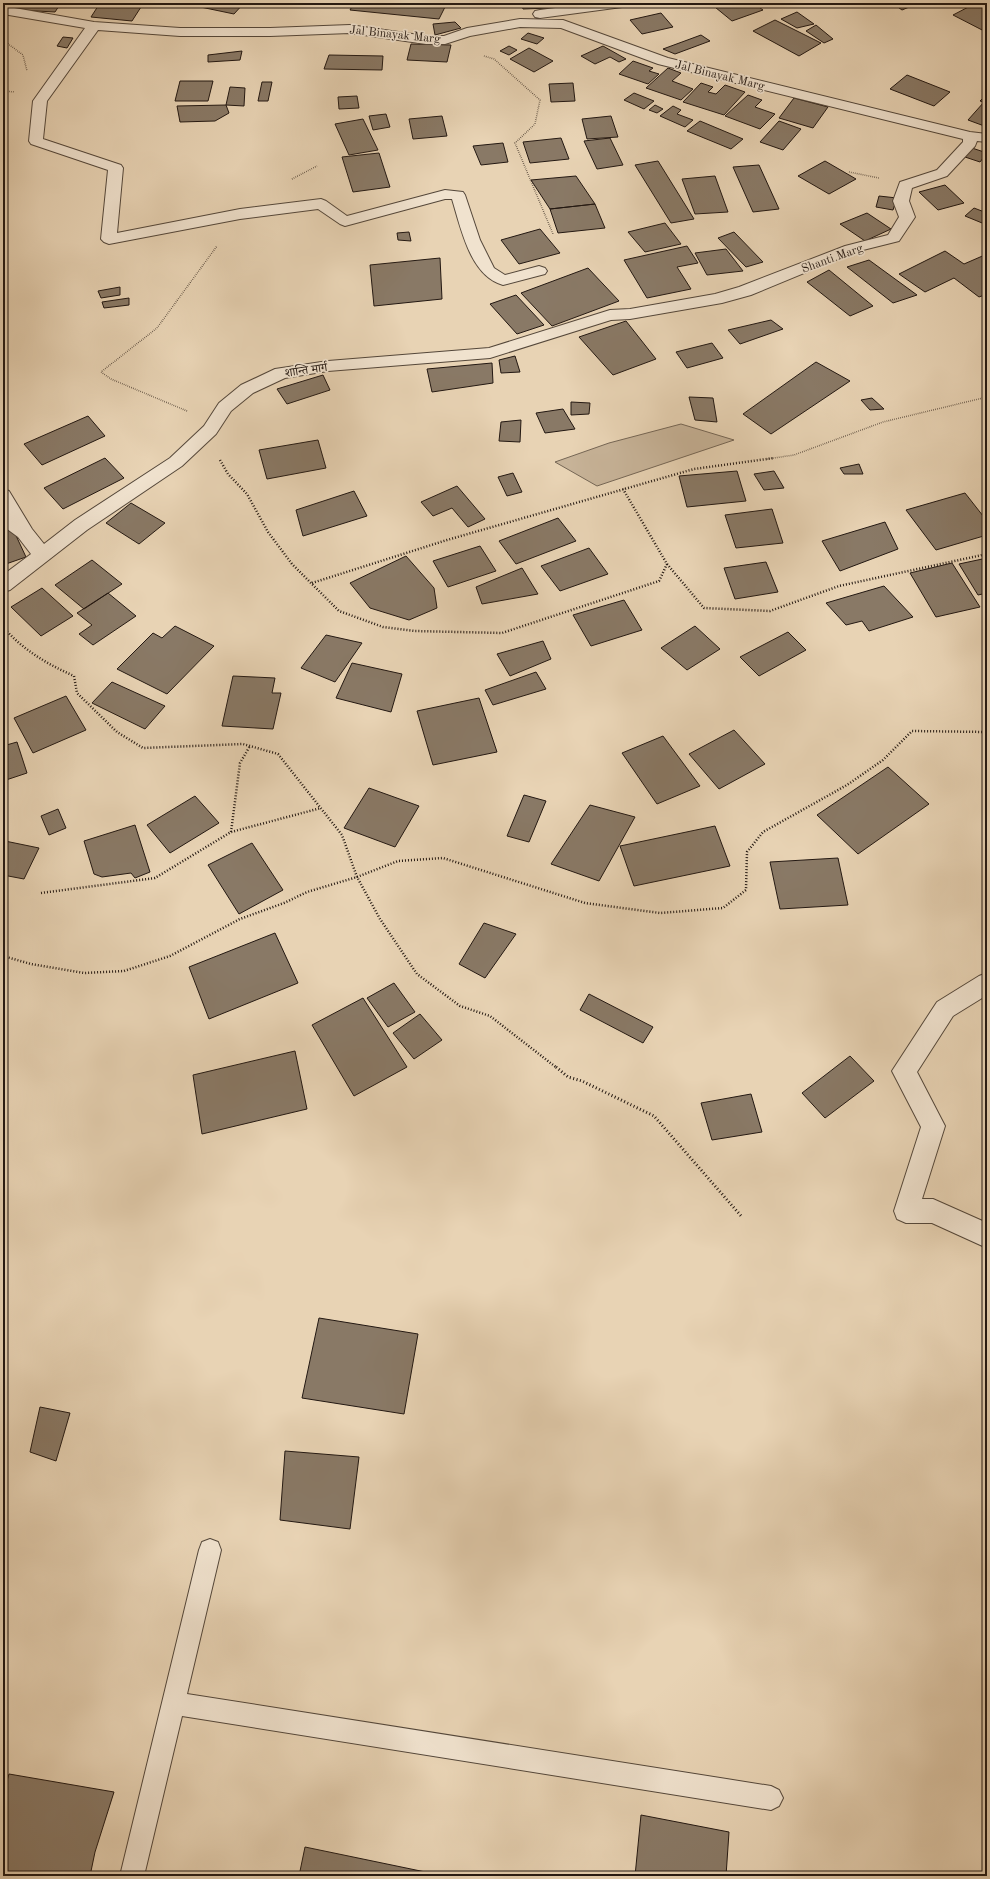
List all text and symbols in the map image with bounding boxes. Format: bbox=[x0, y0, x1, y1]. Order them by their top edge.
street label: Jal Binayak Marg bbox=[349, 24, 442, 46]
street label: Jal Binayak Marg bbox=[674, 59, 766, 93]
street label: Shanti Marg bbox=[800, 242, 865, 276]
street label: शान्ति मार्ग bbox=[284, 359, 329, 380]

